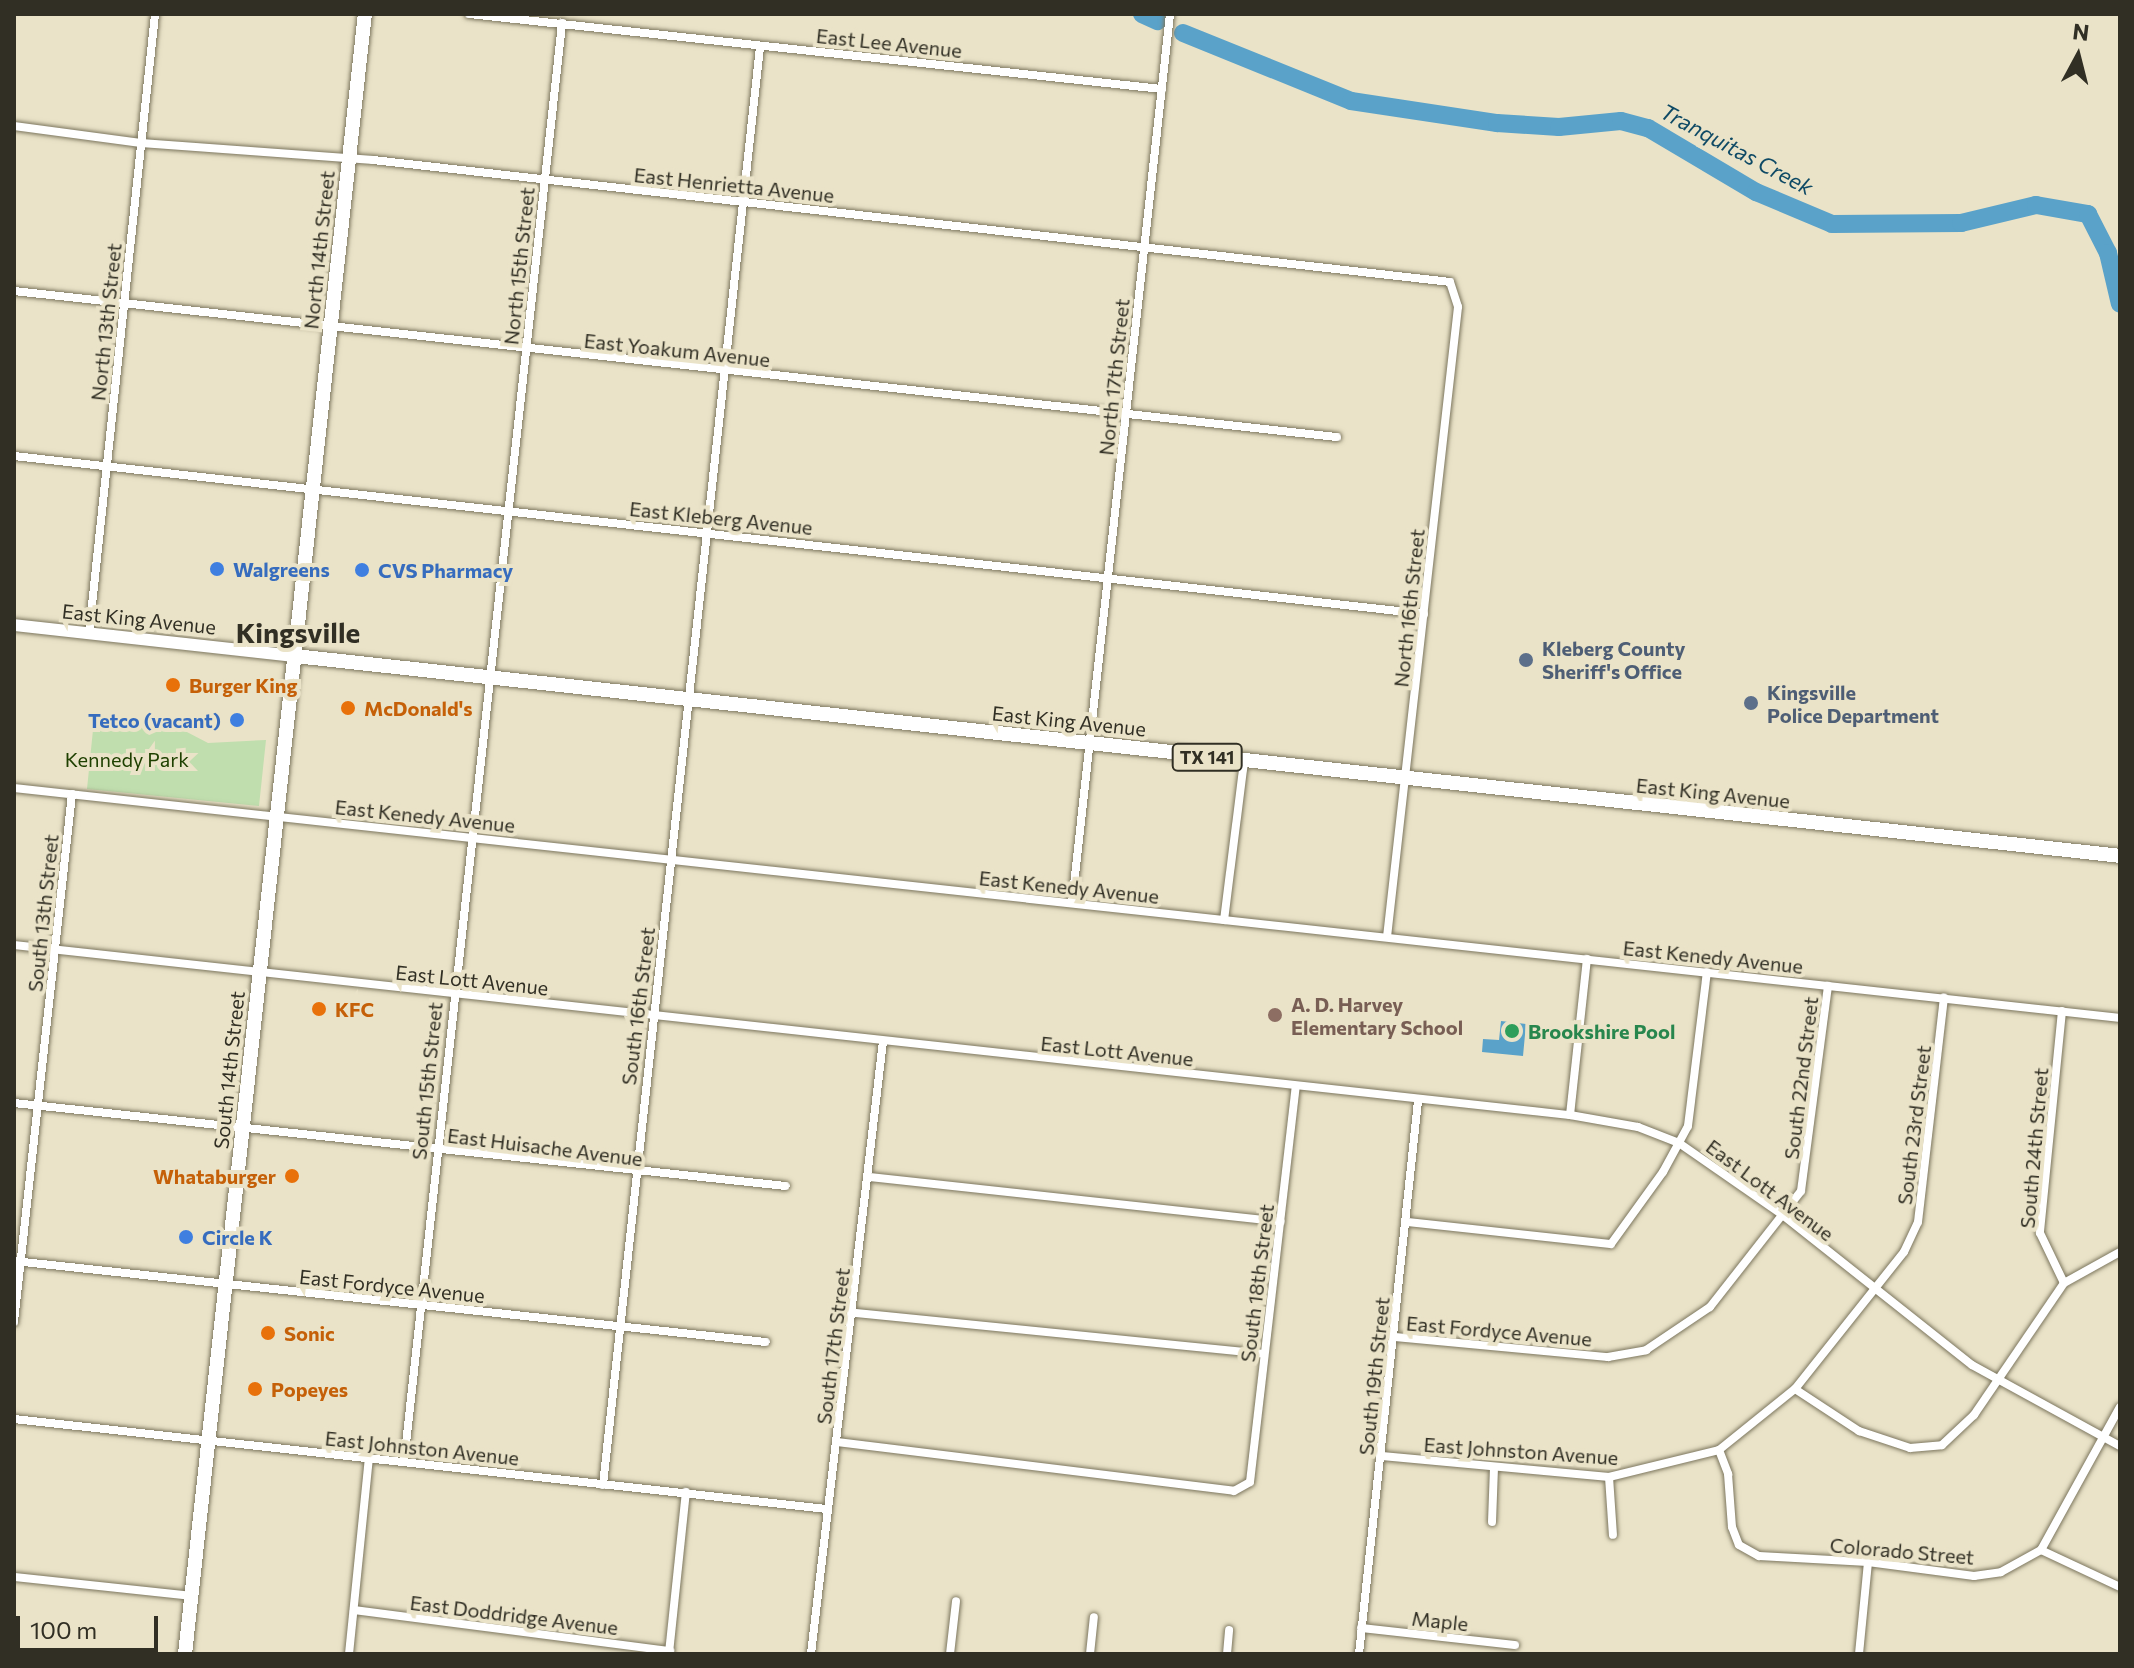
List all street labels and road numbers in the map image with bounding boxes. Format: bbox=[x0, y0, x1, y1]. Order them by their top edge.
street label: East Lee Avenue bbox=[815, 23, 963, 63]
street label: East Henrietta Avenue bbox=[633, 163, 835, 207]
street label: North 14th Street bbox=[299, 170, 339, 330]
street label: North 15th Street bbox=[499, 186, 539, 346]
street label: North 13th Street bbox=[86, 242, 126, 402]
street label: North 17th Street bbox=[1094, 297, 1134, 457]
street label: East Yoakum Avenue bbox=[583, 328, 771, 372]
street label: East Kleberg Avenue bbox=[628, 496, 814, 540]
street label: North 16th Street bbox=[1389, 528, 1429, 688]
street label: East King Avenue bbox=[61, 599, 217, 639]
street label: East King Avenue bbox=[991, 701, 1147, 741]
road number: TX 141 bbox=[1171, 743, 1243, 771]
street label: East King Avenue bbox=[1635, 773, 1791, 813]
street label: East Kenedy Avenue bbox=[334, 795, 516, 837]
street label: South 13th Street bbox=[23, 833, 63, 993]
street label: East Kenedy Avenue bbox=[978, 866, 1160, 908]
street label: South 16th Street bbox=[616, 926, 660, 1086]
street label: East Kenedy Avenue bbox=[1622, 936, 1804, 978]
street label: East Lott Avenue bbox=[394, 960, 550, 1000]
street label: South 14th Street bbox=[209, 990, 249, 1150]
street label: South 22nd Street bbox=[1779, 995, 1823, 1161]
street label: South 15th Street bbox=[407, 1001, 447, 1161]
street label: East Lott Avenue bbox=[1039, 1031, 1195, 1071]
street label: South 23rd Street bbox=[1892, 1044, 1936, 1206]
street label: South 24th Street bbox=[2015, 1067, 2053, 1229]
street label: East Huisache Avenue bbox=[446, 1123, 644, 1171]
street label: East Lott Avenue bbox=[1701, 1134, 1839, 1246]
street label: South 18th Street bbox=[1235, 1203, 1279, 1363]
street label: East Fordyce Avenue bbox=[298, 1264, 486, 1308]
street label: South 17th Street bbox=[811, 1266, 855, 1426]
street label: South 19th Street bbox=[1354, 1296, 1394, 1456]
street label: East Fordyce Avenue bbox=[1405, 1311, 1593, 1351]
street label: East Johnston Avenue bbox=[324, 1426, 520, 1470]
street label: East Johnston Avenue bbox=[1423, 1432, 1619, 1470]
street label: Colorado Street bbox=[1829, 1533, 1975, 1569]
street label: East Doddridge Avenue bbox=[409, 1590, 619, 1640]
street label: Maple bbox=[1410, 1606, 1470, 1636]

